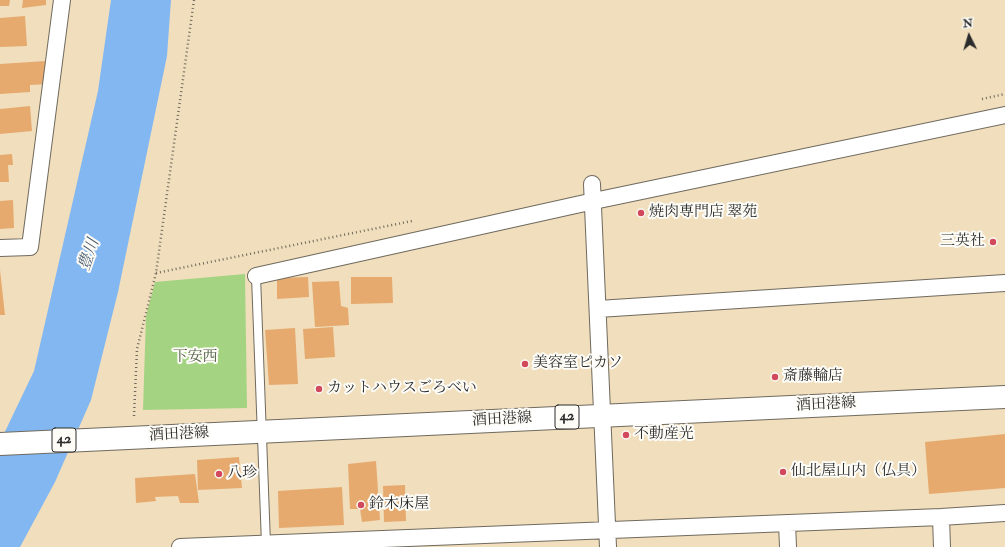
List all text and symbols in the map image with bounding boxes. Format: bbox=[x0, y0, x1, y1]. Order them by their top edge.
north arrow bbox=[949, 16, 989, 56]
text: N bbox=[962, 17, 973, 30]
place label: 焼肉専門店 翠苑 bbox=[649, 204, 757, 222]
marker: 焼肉専門店 翠苑 bbox=[636, 208, 646, 218]
place label: 三英社 bbox=[940, 233, 985, 251]
water label: 豊川 bbox=[76, 237, 104, 273]
marker: 三英社 bbox=[988, 237, 998, 247]
park label: 下安西 bbox=[173, 349, 217, 367]
place label: 美容室ピカソ bbox=[533, 355, 623, 373]
marker: 美容室ピカソ bbox=[520, 359, 530, 369]
place label: 斎藤輪店 bbox=[783, 368, 843, 386]
marker: 斎藤輪店 bbox=[770, 372, 780, 382]
place label: カットハウスごろべい bbox=[327, 380, 477, 398]
marker: カットハウスごろべい bbox=[314, 384, 324, 394]
street label: 酒田港線 bbox=[796, 394, 856, 416]
road number: 42 bbox=[555, 405, 579, 429]
street label: 酒田港線 bbox=[472, 409, 532, 431]
street label: 酒田港線 bbox=[149, 424, 209, 446]
place label: 不動産光 bbox=[634, 426, 694, 444]
road number: 42 bbox=[52, 428, 76, 452]
marker: 不動産光 bbox=[621, 430, 631, 440]
place label: 仙北屋山内（仏具） bbox=[791, 463, 926, 481]
place label: 八珍 bbox=[227, 465, 257, 483]
marker: 仙北屋山内（仏具） bbox=[778, 467, 788, 477]
marker: 八珍 bbox=[214, 469, 224, 479]
place label: 鈴木床屋 bbox=[369, 496, 429, 514]
marker: 鈴木床屋 bbox=[356, 500, 366, 510]

